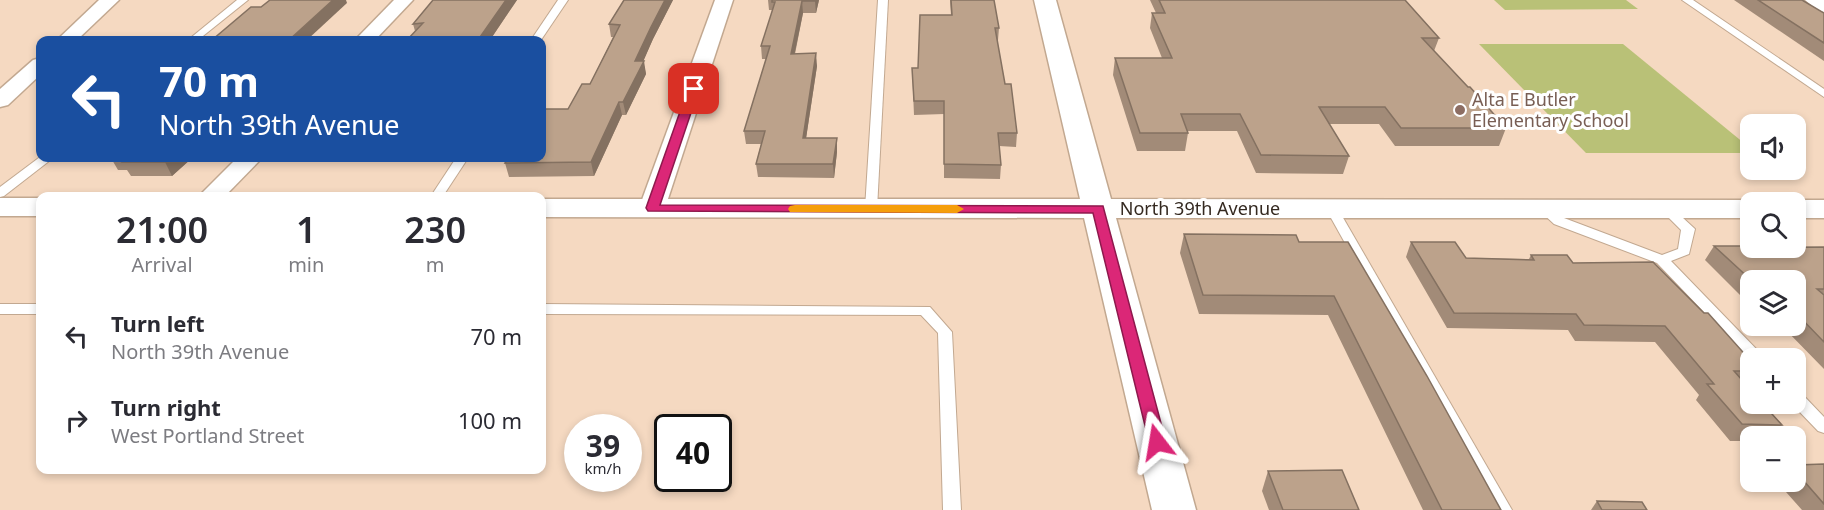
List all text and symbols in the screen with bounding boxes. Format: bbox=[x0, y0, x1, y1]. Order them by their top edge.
text: 70 m bbox=[159, 52, 259, 109]
icon: left bbox=[60, 60, 138, 138]
pin bbox=[668, 63, 719, 114]
icon: arrive bbox=[677, 72, 710, 105]
place label: Alta E Butler Elementary School bbox=[1472, 87, 1629, 132]
marker: Alta E Butler Elementary School bbox=[1453, 103, 1467, 117]
text: North 39th Avenue bbox=[159, 106, 400, 143]
map controls bbox=[1740, 114, 1806, 492]
button: sound bbox=[1740, 114, 1806, 180]
button: search bbox=[1740, 192, 1806, 258]
street label: North 39th Avenue bbox=[1120, 196, 1280, 220]
text: 21:00 bbox=[116, 205, 208, 254]
text: 1 bbox=[296, 205, 317, 254]
text: 230 bbox=[404, 205, 466, 254]
text: Arrival bbox=[132, 251, 193, 278]
text: min bbox=[288, 251, 324, 278]
text: m bbox=[426, 251, 445, 278]
button: layers bbox=[1740, 270, 1806, 336]
text: Turn left bbox=[111, 308, 205, 338]
icon: left bbox=[60, 320, 93, 353]
text: 70 m bbox=[471, 321, 522, 351]
text: North 39th Avenue bbox=[111, 338, 289, 365]
button: + bbox=[1740, 348, 1806, 414]
text: Turn right bbox=[111, 392, 221, 422]
icon: right bbox=[60, 404, 93, 437]
text: 100 m bbox=[458, 405, 522, 435]
position arrow bbox=[1125, 410, 1189, 474]
speed limit sign: 40 bbox=[654, 414, 732, 492]
text: West Portland Street bbox=[111, 422, 304, 449]
text: 39 bbox=[586, 425, 620, 466]
button: − bbox=[1740, 426, 1806, 492]
text: km/h bbox=[585, 458, 621, 478]

